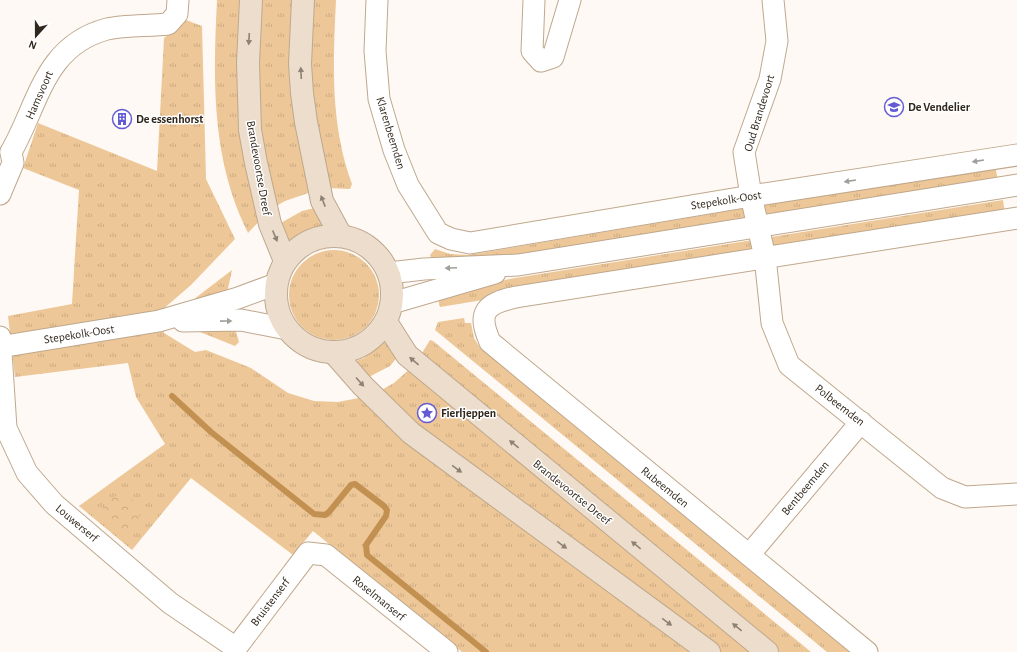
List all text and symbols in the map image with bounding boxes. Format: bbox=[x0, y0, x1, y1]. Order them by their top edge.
north arrow bbox=[16, 16, 56, 56]
one-way arrow bbox=[246, 33, 252, 46]
text: N bbox=[27, 38, 38, 51]
one-way arrow bbox=[297, 67, 304, 79]
street label: Hamsvoort bbox=[23, 69, 55, 121]
street label: Oud Brandevoort bbox=[742, 73, 776, 153]
street label: Klarenbeemden bbox=[374, 95, 408, 171]
school or university icon: De Vendelier bbox=[883, 96, 905, 118]
place label: De Vendelier bbox=[908, 101, 971, 113]
building icon: De essenhorst bbox=[111, 108, 133, 130]
place label: De essenhorst bbox=[136, 113, 203, 125]
street label: Brandevoortse Dreef bbox=[245, 120, 273, 218]
one-way arrow bbox=[972, 158, 985, 164]
one-way arrow bbox=[844, 178, 856, 184]
street label: Stepekolk-Oost bbox=[690, 188, 762, 211]
one-way arrow bbox=[320, 195, 326, 207]
one-way arrow bbox=[272, 230, 278, 242]
one-way arrow bbox=[445, 264, 457, 271]
one-way arrow bbox=[220, 317, 232, 324]
street label: Stepekolk-Oost bbox=[43, 322, 115, 345]
one-way arrow bbox=[409, 357, 420, 366]
one-way arrow bbox=[356, 377, 365, 388]
street label: Polbeemden bbox=[813, 382, 867, 428]
place icon: Fierljeppen bbox=[416, 402, 438, 424]
place label: Fierljeppen bbox=[441, 407, 496, 420]
one-way arrow bbox=[509, 440, 520, 449]
street label: Brandevoortse Dreef bbox=[531, 457, 614, 528]
street label: Bentbeemden bbox=[779, 459, 831, 517]
one-way arrow bbox=[452, 464, 462, 472]
street label: Rubeemden bbox=[639, 464, 691, 510]
street label: Louwerserf bbox=[53, 502, 102, 545]
one-way arrow bbox=[631, 540, 642, 549]
one-way arrow bbox=[557, 541, 568, 549]
street label: Roselmanserf bbox=[350, 573, 409, 624]
street label: Bruistenserf bbox=[248, 575, 293, 628]
one-way arrow bbox=[662, 617, 673, 626]
one-way arrow bbox=[731, 623, 742, 632]

